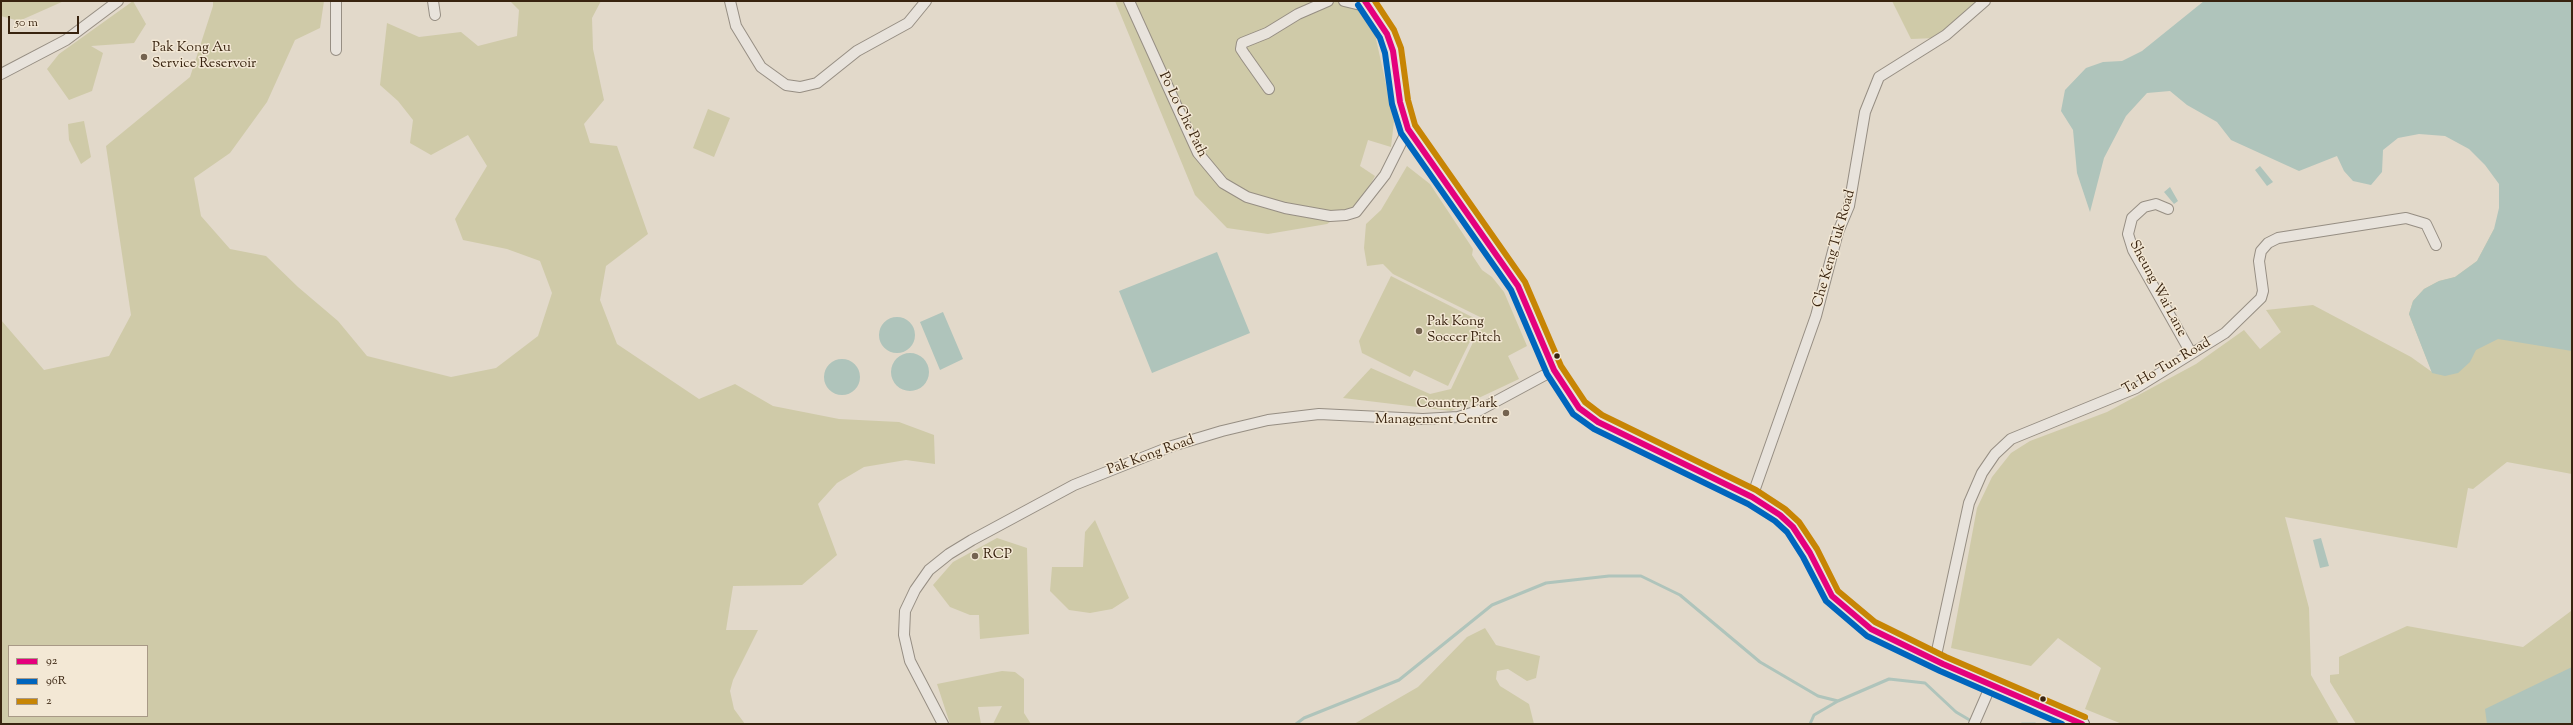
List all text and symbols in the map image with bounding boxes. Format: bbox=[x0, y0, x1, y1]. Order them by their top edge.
scale bar bbox=[10, 8, 81, 34]
text: 50 m bbox=[15, 14, 38, 32]
place label: Pak Kong Au Service Reservoir bbox=[152, 41, 256, 74]
marker: Pak Kong Au Service Reservoir bbox=[139, 52, 149, 62]
street label: Po Lo Che Path bbox=[1154, 70, 1210, 160]
street label: Che Keng Tuk Road bbox=[1810, 188, 1860, 310]
street label: Sheung Wai Lane bbox=[2125, 238, 2189, 340]
place label: Pak Kong Soccer Pitch bbox=[1427, 315, 1501, 348]
marker: Pak Kong Soccer Pitch bbox=[1414, 326, 1424, 336]
street label: Ta Ho Tun Road bbox=[2120, 335, 2214, 399]
unlabelled marker bbox=[1552, 351, 1562, 361]
place label: Country Park Management Centre bbox=[1375, 397, 1498, 430]
marker: Country Park Management Centre bbox=[1501, 408, 1511, 418]
street label: Pak Kong Road bbox=[1105, 432, 1197, 480]
place label: RCP bbox=[983, 548, 1012, 564]
marker: RCP bbox=[970, 551, 980, 561]
legend bbox=[8, 645, 148, 717]
text: 92 bbox=[46, 652, 57, 670]
text: 96R bbox=[46, 672, 66, 690]
text: 2 bbox=[46, 692, 52, 710]
unlabelled marker bbox=[2038, 694, 2048, 704]

